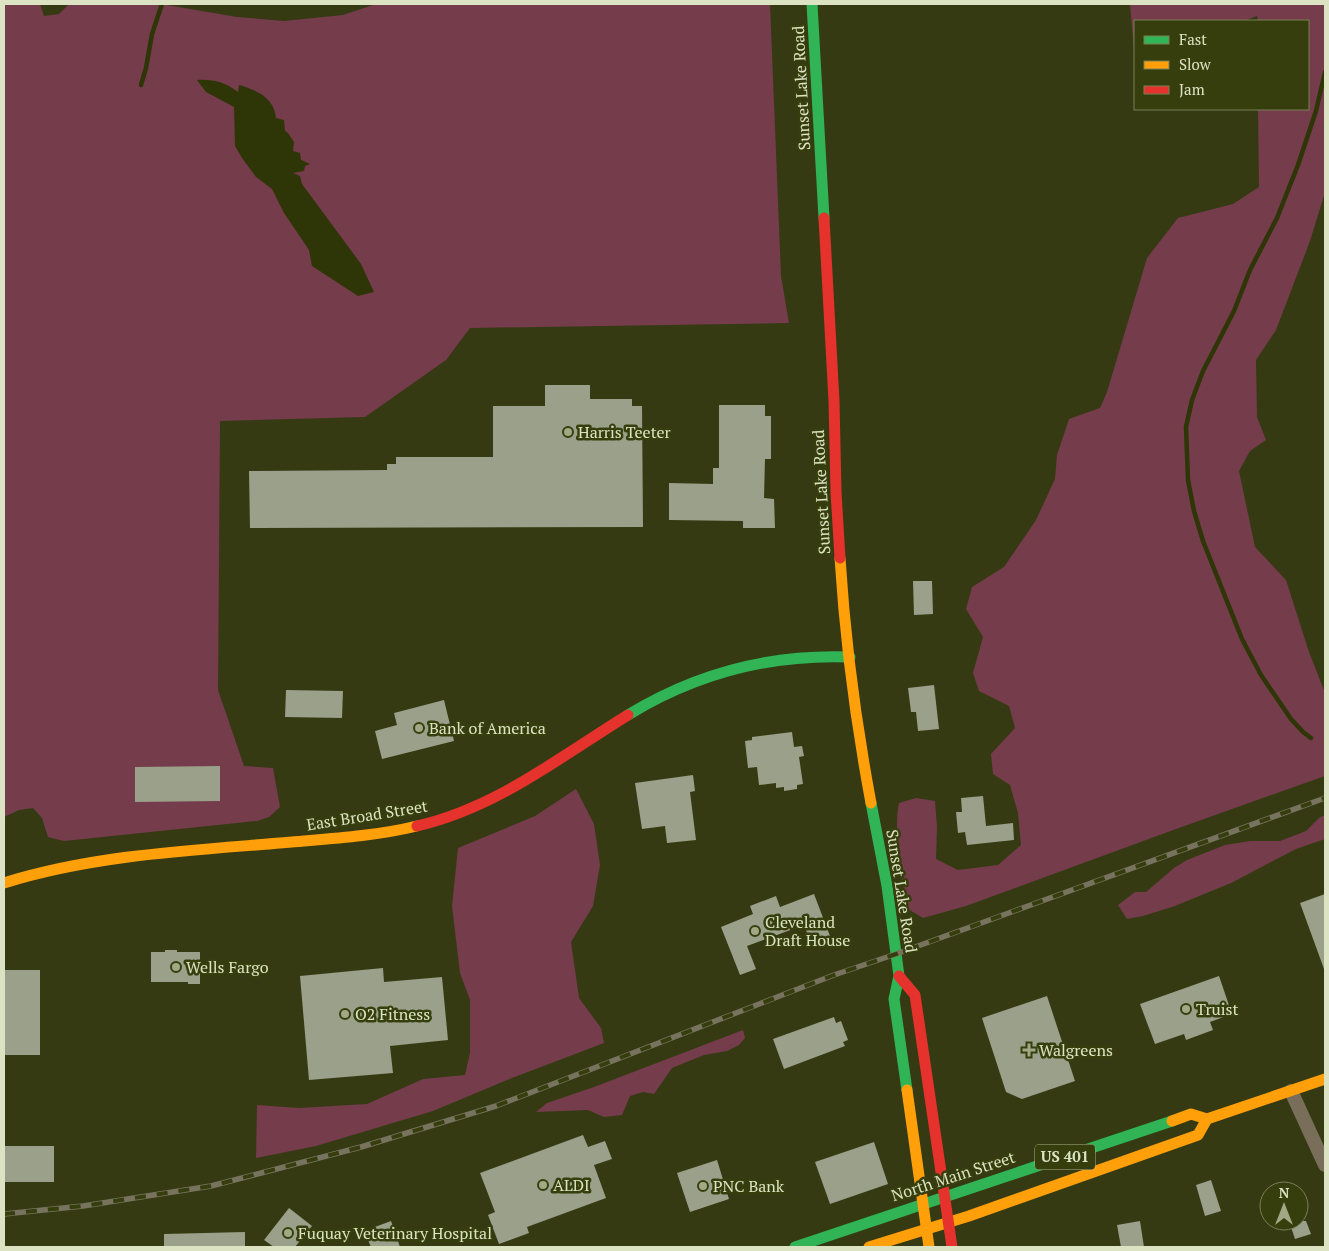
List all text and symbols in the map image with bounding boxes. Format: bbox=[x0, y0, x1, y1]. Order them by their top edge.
legend bbox=[1134, 20, 1309, 110]
street label: Sunset Lake Road bbox=[787, 25, 815, 151]
text: Fast bbox=[1179, 29, 1207, 49]
text: Slow bbox=[1179, 54, 1212, 74]
text: Jam bbox=[1179, 79, 1205, 99]
place label: Harris Teeter bbox=[578, 421, 672, 443]
marker: Harris Teeter bbox=[562, 426, 574, 438]
street label: Sunset Lake Road bbox=[807, 429, 835, 555]
place label: Bank of America bbox=[429, 717, 546, 739]
marker: Bank of America bbox=[413, 722, 425, 734]
street label: East Broad Street bbox=[305, 795, 429, 835]
street label: Sunset Lake Road bbox=[881, 828, 923, 954]
place label: Cleveland Draft House bbox=[765, 911, 850, 951]
marker: Cleveland Draft House bbox=[749, 925, 761, 937]
place label: Wells Fargo bbox=[186, 956, 269, 978]
marker: Wells Fargo bbox=[170, 961, 182, 973]
place label: Truist bbox=[1196, 998, 1238, 1020]
place label: O2 Fitness bbox=[355, 1003, 430, 1025]
marker: Truist bbox=[1180, 1003, 1192, 1015]
marker: O2 Fitness bbox=[339, 1008, 351, 1020]
place label: Walgreens bbox=[1039, 1039, 1113, 1061]
marker: Walgreens bbox=[1023, 1044, 1035, 1056]
road number: US 401 bbox=[1035, 1144, 1095, 1170]
street label: North Main Street bbox=[888, 1146, 1018, 1206]
place label: ALDI bbox=[553, 1174, 590, 1196]
place label: PNC Bank bbox=[713, 1175, 785, 1197]
marker: ALDI bbox=[537, 1179, 549, 1191]
marker: PNC Bank bbox=[697, 1180, 709, 1192]
north arrow bbox=[1259, 1181, 1309, 1231]
text: N bbox=[1279, 1183, 1290, 1202]
place label: Fuquay Veterinary Hospital bbox=[298, 1222, 492, 1244]
marker: Fuquay Veterinary Hospital bbox=[282, 1227, 294, 1239]

